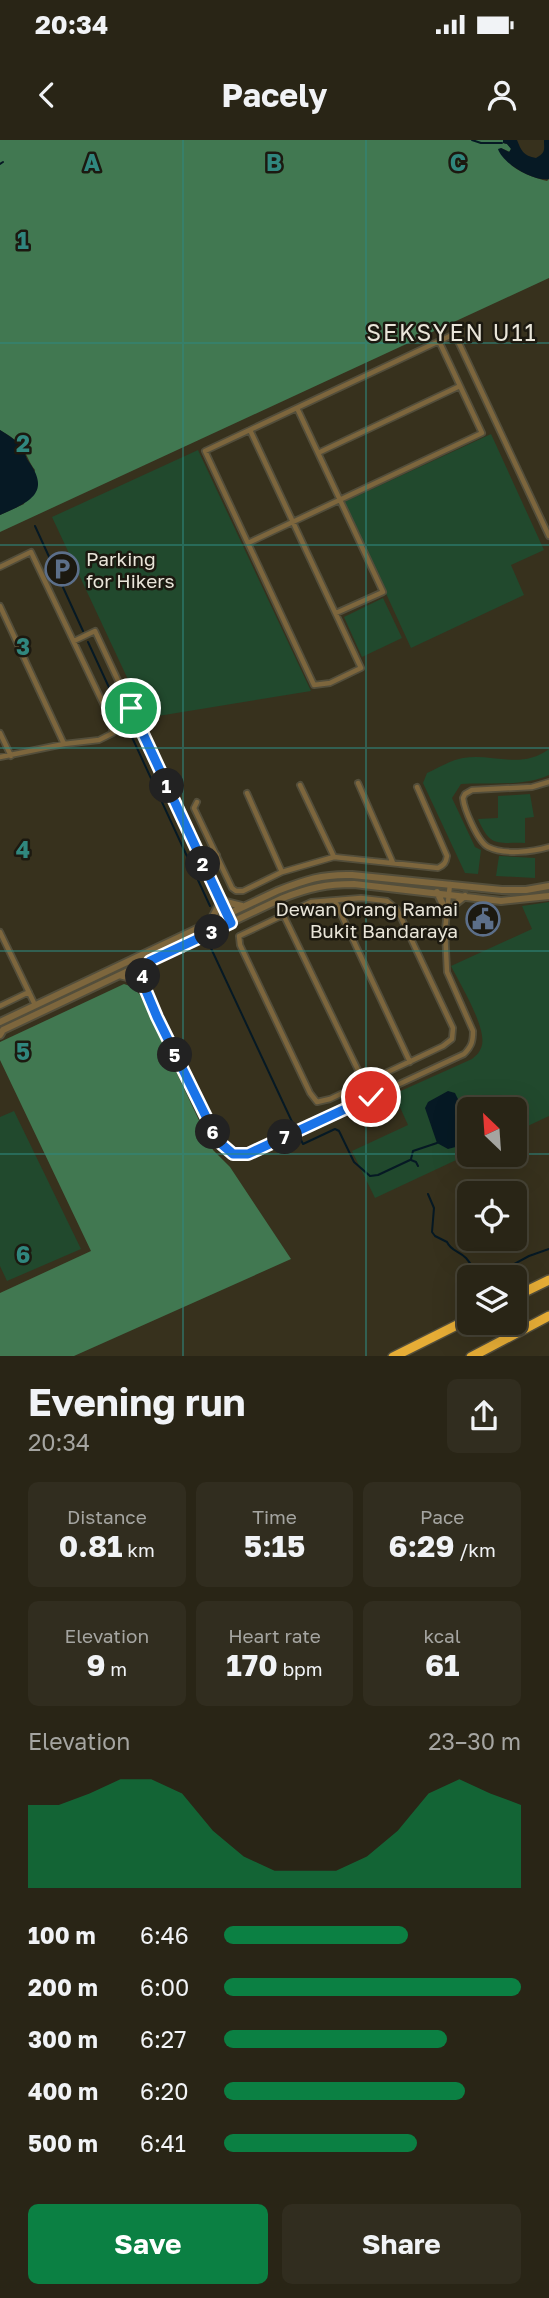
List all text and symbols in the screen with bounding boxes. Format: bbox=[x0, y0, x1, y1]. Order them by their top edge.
text: 20:34 bbox=[35, 9, 108, 40]
icon: back bbox=[28, 76, 66, 114]
text: Pacely bbox=[221, 76, 328, 114]
icon: person bbox=[483, 76, 521, 114]
text: A bbox=[84, 148, 101, 176]
text: B bbox=[266, 148, 282, 176]
text: C bbox=[450, 148, 466, 176]
text: 1 bbox=[17, 226, 29, 254]
district label: SEKSYEN U11 bbox=[366, 318, 538, 346]
text: 2 bbox=[16, 429, 30, 457]
place label: Parking for Hikers bbox=[86, 547, 175, 592]
parking icon: Parking for Hikers bbox=[43, 550, 81, 588]
text: 3 bbox=[16, 632, 30, 660]
pin bbox=[101, 678, 161, 738]
icon: arrive bbox=[112, 689, 150, 727]
pin: 1 bbox=[150, 768, 184, 804]
text: 1 bbox=[162, 774, 171, 797]
text: 4 bbox=[16, 835, 30, 863]
pin: 2 bbox=[186, 846, 220, 882]
text: 2 bbox=[197, 852, 208, 875]
place label: Dewan Orang Ramai Bukit Bandaraya bbox=[275, 897, 458, 942]
public building icon: Dewan Orang Ramai Bukit Bandaraya bbox=[464, 900, 502, 938]
pin: 3 bbox=[194, 914, 230, 950]
text: 3 bbox=[206, 920, 217, 943]
pin: 4 bbox=[125, 958, 160, 994]
text: 4 bbox=[137, 964, 148, 987]
text: 5 bbox=[16, 1037, 30, 1065]
pin: 5 bbox=[158, 1038, 192, 1072]
text: 5 bbox=[169, 1043, 180, 1066]
pin bbox=[341, 1067, 401, 1127]
icon: check bbox=[352, 1078, 390, 1116]
north arrow bbox=[457, 1097, 527, 1167]
map controls bbox=[457, 1097, 527, 1335]
pin: 6 bbox=[196, 1114, 230, 1150]
pin: 7 bbox=[268, 1119, 302, 1154]
text: 6 bbox=[206, 1120, 219, 1143]
text: 7 bbox=[279, 1125, 290, 1148]
button: locate bbox=[457, 1181, 527, 1251]
text: 6 bbox=[16, 1240, 30, 1268]
button: layers bbox=[457, 1265, 527, 1335]
text: Evening run bbox=[28, 1379, 246, 1424]
button: share bbox=[447, 1379, 521, 1453]
text: 20:34 bbox=[28, 1428, 90, 1456]
text: Distance bbox=[67, 1505, 147, 1528]
text: Time bbox=[252, 1505, 297, 1528]
text: Pace bbox=[420, 1505, 464, 1528]
text: 0.81 bbox=[59, 1528, 123, 1564]
text: 5:15 bbox=[244, 1528, 305, 1564]
text: 6:29 bbox=[388, 1528, 454, 1564]
text: km bbox=[123, 1538, 155, 1561]
text: /km bbox=[454, 1538, 496, 1561]
text: Elevation bbox=[65, 1624, 149, 1647]
text: Heart rate bbox=[228, 1624, 321, 1647]
text: kcal bbox=[423, 1624, 461, 1647]
text: 9 bbox=[87, 1647, 106, 1683]
text: 170 bbox=[226, 1647, 278, 1683]
text: 61 bbox=[425, 1647, 459, 1683]
text: m bbox=[106, 1657, 127, 1680]
text: bpm bbox=[278, 1657, 323, 1680]
text: Elevation bbox=[28, 1727, 130, 1755]
text: 23–30 m bbox=[428, 1727, 521, 1755]
text: 100 m bbox=[28, 1921, 96, 1949]
text: 6:46 bbox=[140, 1921, 189, 1949]
text: 200 m bbox=[28, 1973, 98, 2001]
text: 6:00 bbox=[140, 1973, 189, 2001]
text: 300 m bbox=[28, 2025, 98, 2053]
text: 6:27 bbox=[140, 2025, 186, 2053]
text: 400 m bbox=[28, 2077, 98, 2105]
text: 6:20 bbox=[140, 2077, 188, 2105]
text: 500 m bbox=[28, 2129, 98, 2157]
text: 6:41 bbox=[140, 2129, 186, 2157]
button: Save bbox=[28, 2204, 268, 2284]
button: Share bbox=[282, 2204, 521, 2284]

